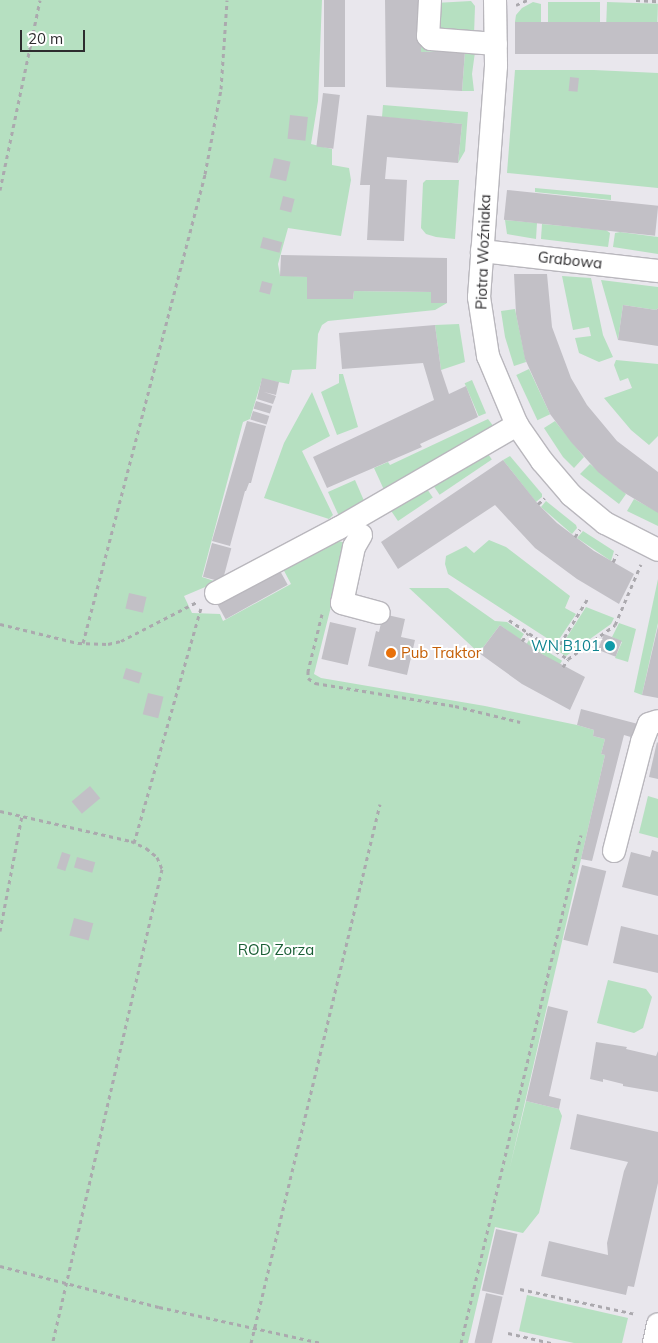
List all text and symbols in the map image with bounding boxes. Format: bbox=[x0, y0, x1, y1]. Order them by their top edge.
scale bar bbox=[22, 20, 88, 52]
text: 20 m bbox=[28, 29, 63, 48]
street label: Piotra Woźniaka bbox=[472, 194, 494, 310]
street label: Grabowa bbox=[537, 248, 603, 272]
place label: WN B101 bbox=[531, 637, 600, 655]
marker: WN B101 bbox=[604, 640, 616, 652]
place label: Pub Traktor bbox=[401, 644, 481, 662]
marker: Pub Traktor bbox=[385, 647, 397, 659]
park label: ROD Zorza bbox=[238, 941, 314, 959]

